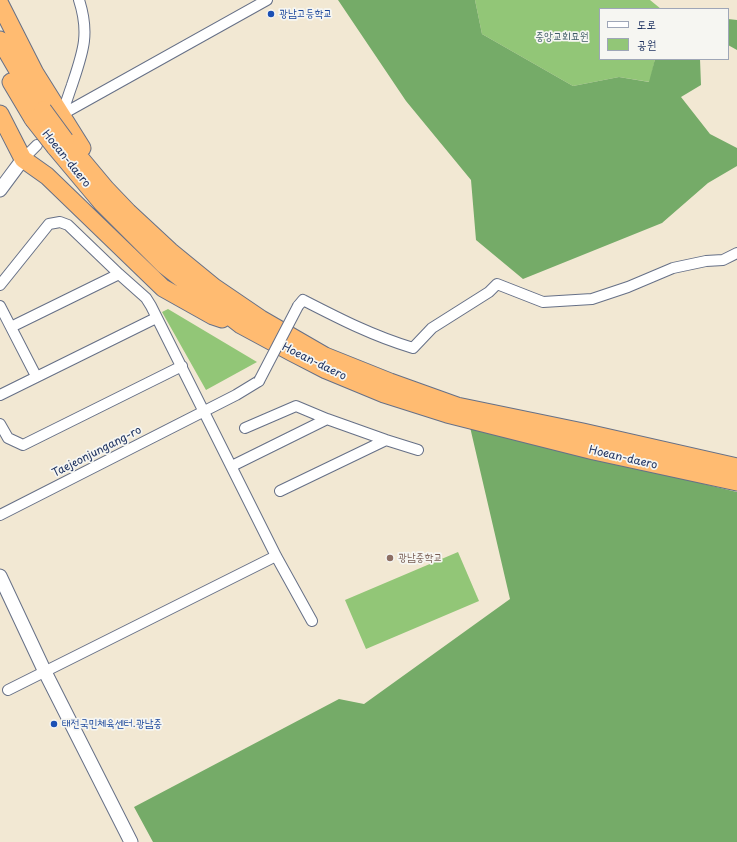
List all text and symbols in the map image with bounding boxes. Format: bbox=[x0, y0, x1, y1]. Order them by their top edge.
place label: 광남고등학교 bbox=[279, 7, 332, 21]
legend bbox=[599, 8, 729, 60]
marker: 광남고등학교 bbox=[266, 9, 276, 19]
text: 도로 bbox=[637, 15, 656, 33]
park label: 중앙교회묘원 bbox=[535, 30, 589, 44]
text: 공원 bbox=[637, 35, 656, 53]
street label: Hoean-daero bbox=[39, 128, 93, 190]
street label: Hoean-daero bbox=[280, 341, 348, 383]
street label: Taejeonjungang-ro bbox=[50, 424, 144, 480]
street label: Hoean-daero bbox=[587, 444, 659, 472]
place label: 광남중학교 bbox=[398, 551, 442, 565]
marker: 광남중학교 bbox=[385, 553, 395, 563]
place label: 태전국민체육센터.광남중 bbox=[62, 717, 162, 731]
marker: 태전국민체육센터.광남중 bbox=[49, 719, 59, 729]

